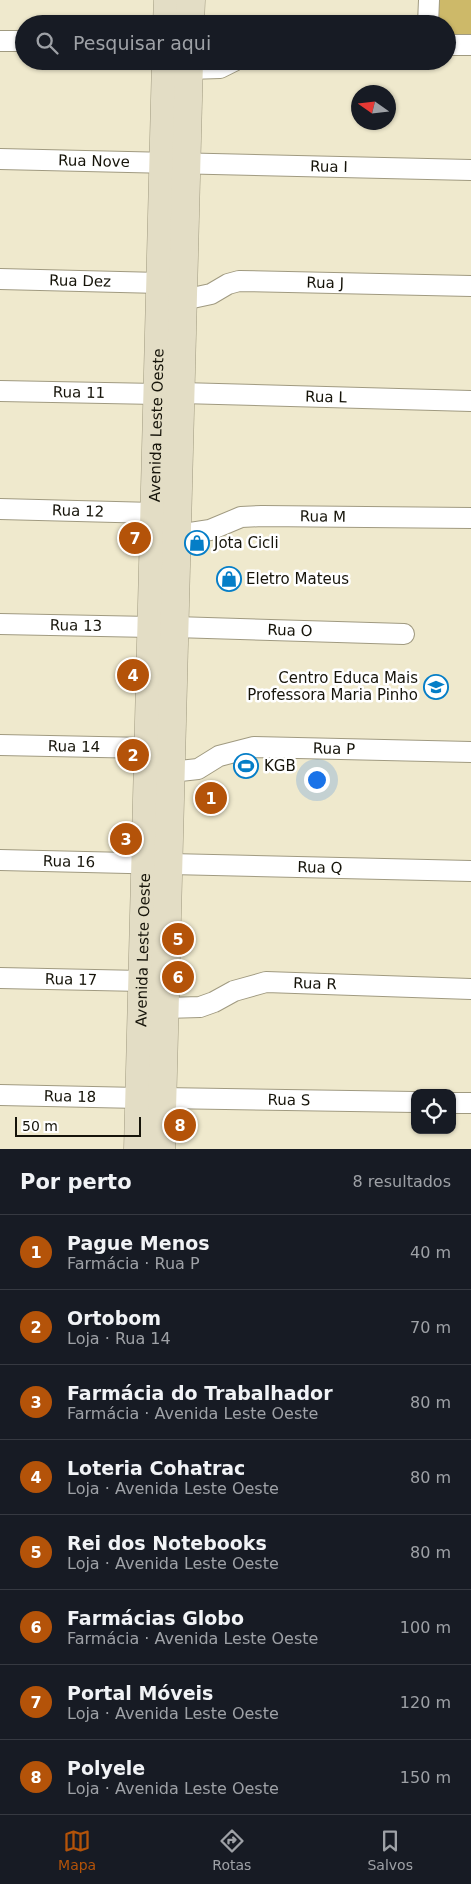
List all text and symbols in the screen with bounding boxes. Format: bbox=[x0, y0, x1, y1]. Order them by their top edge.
search box bbox=[15, 15, 456, 70]
icon: search bbox=[33, 29, 61, 57]
text: Pesquisar aqui bbox=[73, 32, 211, 54]
north arrow bbox=[351, 85, 396, 130]
street label: Rua Nove bbox=[58, 151, 130, 171]
street label: Rua I bbox=[310, 157, 348, 176]
street label: Rua Dez bbox=[49, 271, 111, 291]
street label: Rua J bbox=[306, 273, 344, 292]
street label: Avenida Leste Oeste bbox=[146, 348, 168, 502]
street label: Rua 11 bbox=[53, 383, 105, 402]
street label: Rua L bbox=[305, 387, 348, 407]
street label: Rua 12 bbox=[52, 501, 104, 521]
street label: Rua M bbox=[300, 507, 346, 526]
pin: 7 bbox=[119, 519, 151, 557]
shop icon: Jota Cicli bbox=[184, 530, 210, 556]
place label: Jota Cicli bbox=[213, 534, 279, 552]
shop icon: Eletro Mateus bbox=[216, 566, 242, 592]
place label: Eletro Mateus bbox=[246, 570, 349, 588]
street label: Rua 13 bbox=[50, 616, 102, 635]
street label: Rua O bbox=[267, 621, 313, 640]
pin: 4 bbox=[117, 656, 149, 694]
place label: Centro Educa Mais Professora Maria Pinho bbox=[247, 669, 418, 704]
school or university icon: Centro Educa Mais Professora Maria Pinho bbox=[423, 674, 449, 700]
pin: 2 bbox=[117, 736, 149, 774]
street label: Rua 14 bbox=[48, 737, 100, 756]
street label: Rua P bbox=[313, 739, 355, 758]
sports icon: KGB bbox=[233, 753, 259, 779]
place label: KGB bbox=[264, 757, 296, 775]
your location bbox=[304, 767, 330, 793]
pin: 1 bbox=[195, 779, 227, 817]
pin: 3 bbox=[110, 820, 142, 858]
street label: Rua 16 bbox=[43, 852, 95, 871]
street label: Rua Q bbox=[297, 858, 343, 877]
street label: Avenida Leste Oeste bbox=[132, 873, 154, 1027]
pin: 5 bbox=[162, 920, 194, 958]
pin: 6 bbox=[162, 958, 194, 996]
street label: Rua 17 bbox=[45, 970, 97, 989]
street label: Rua R bbox=[293, 974, 337, 993]
street label: Rua 18 bbox=[44, 1087, 96, 1106]
map controls bbox=[411, 1089, 456, 1134]
button: locate bbox=[411, 1089, 456, 1134]
street label: Rua S bbox=[267, 1091, 311, 1109]
pin: 8 bbox=[164, 1106, 196, 1144]
scale bar bbox=[15, 1114, 141, 1137]
text: 50 m bbox=[22, 1118, 58, 1134]
text: Por perto bbox=[20, 1170, 132, 1194]
text: 8 resultados bbox=[352, 1172, 451, 1191]
text: Pague Menos bbox=[67, 1232, 210, 1254]
text: 1 bbox=[30, 1243, 42, 1262]
text: 40 m bbox=[410, 1243, 451, 1262]
text: Farmácia · Rua P bbox=[67, 1254, 200, 1273]
text: Ortobom bbox=[67, 1307, 161, 1329]
text: 2 bbox=[30, 1318, 42, 1337]
text: 70 m bbox=[410, 1318, 451, 1337]
text: Loja · Rua 14 bbox=[67, 1329, 171, 1348]
text: Farmácia do Trabalhador bbox=[67, 1382, 333, 1404]
text: 3 bbox=[30, 1393, 42, 1412]
text: 80 m bbox=[410, 1393, 451, 1412]
text: Farmácia · Avenida Leste Oeste bbox=[67, 1404, 318, 1423]
text: Loteria Cohatrac bbox=[67, 1457, 245, 1479]
text: 4 bbox=[30, 1468, 42, 1487]
text: 80 m bbox=[410, 1468, 451, 1487]
text: Loja · Avenida Leste Oeste bbox=[67, 1479, 279, 1498]
text: Rei dos Notebooks bbox=[67, 1532, 267, 1554]
text: 5 bbox=[30, 1543, 42, 1562]
text: 80 m bbox=[410, 1543, 451, 1562]
text: Loja · Avenida Leste Oeste bbox=[67, 1554, 279, 1573]
text: Farmácias Globo bbox=[67, 1607, 244, 1629]
text: 6 bbox=[30, 1618, 42, 1637]
text: 100 m bbox=[400, 1618, 451, 1637]
text: Farmácia · Avenida Leste Oeste bbox=[67, 1629, 318, 1648]
text: Portal Móveis bbox=[67, 1682, 213, 1704]
text: 7 bbox=[30, 1693, 42, 1712]
text: 120 m bbox=[400, 1693, 451, 1712]
text: Loja · Avenida Leste Oeste bbox=[67, 1704, 279, 1723]
text: Polyele bbox=[67, 1757, 145, 1779]
text: 8 bbox=[30, 1768, 42, 1787]
text: 150 m bbox=[400, 1768, 451, 1787]
text: Loja · Avenida Leste Oeste bbox=[67, 1779, 279, 1798]
tab: Mapa bbox=[58, 1827, 96, 1873]
tab: Rotas bbox=[212, 1827, 251, 1873]
tab: Salvos bbox=[367, 1827, 413, 1873]

